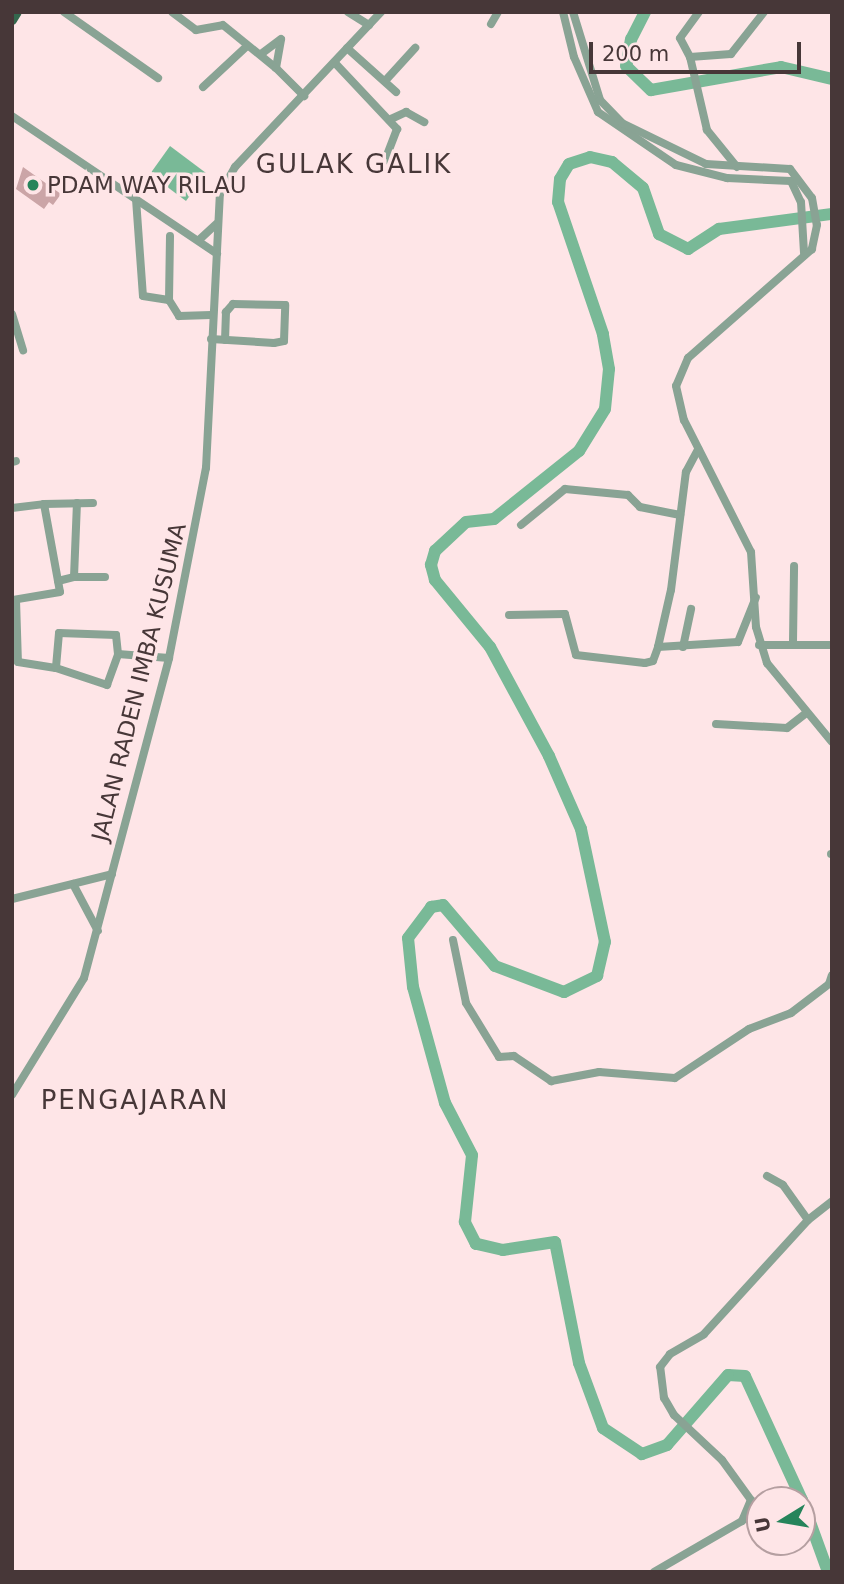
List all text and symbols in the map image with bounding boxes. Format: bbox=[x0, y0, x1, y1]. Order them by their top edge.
scale bar bbox=[592, 28, 804, 72]
text: 200 m bbox=[602, 42, 669, 66]
district label: GULAK GALIK bbox=[257, 149, 451, 181]
place label: PDAM WAY RILAU bbox=[47, 171, 247, 199]
marker: PDAM WAY RILAU bbox=[25, 177, 41, 193]
street label: JALAN RADEN IMBA KUSUMA bbox=[86, 520, 192, 844]
district label: PENGAJARAN bbox=[42, 1085, 228, 1117]
north arrow bbox=[746, 1486, 816, 1556]
text: U bbox=[750, 1515, 775, 1534]

